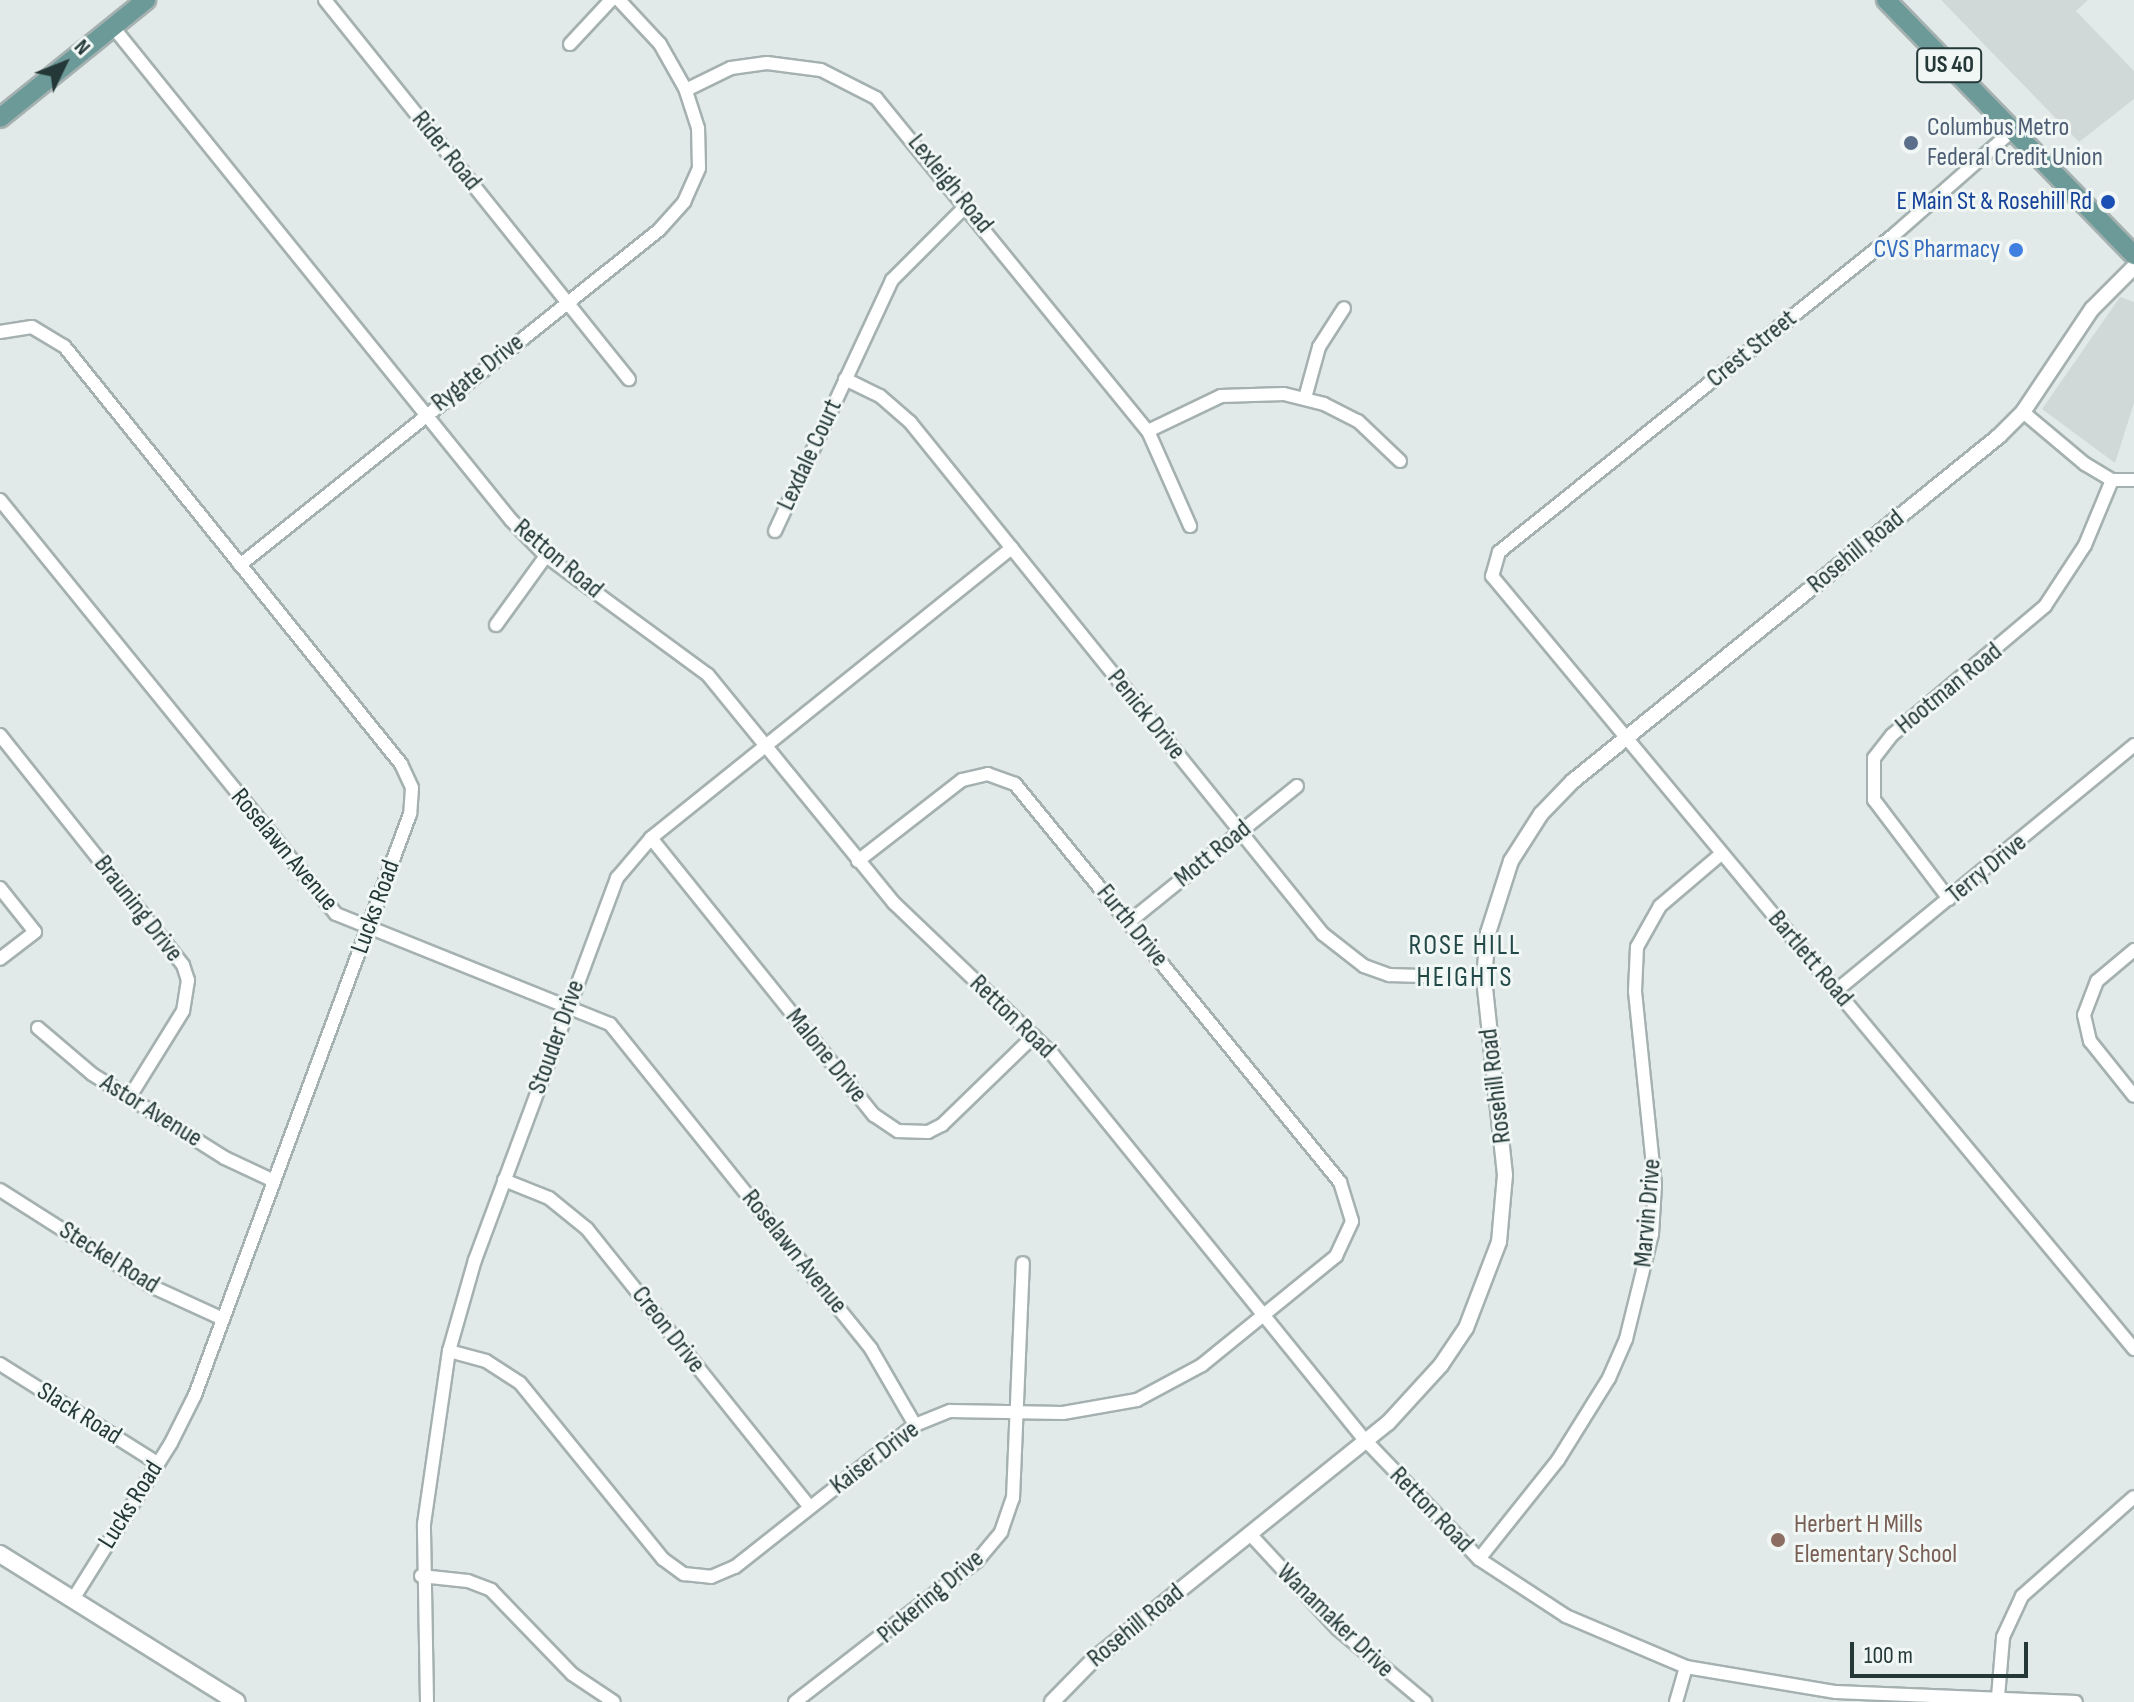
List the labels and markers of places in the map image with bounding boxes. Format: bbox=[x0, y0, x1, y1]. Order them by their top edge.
place label: Columbus Metro Federal Credit Union bbox=[1927, 112, 2103, 174]
marker: Columbus Metro Federal Credit Union bbox=[1902, 134, 1920, 152]
place label: E Main St & Rosehill Rd bbox=[1897, 186, 2092, 218]
marker: E Main St & Rosehill Rd bbox=[2099, 193, 2117, 211]
place label: CVS Pharmacy bbox=[1874, 234, 2000, 266]
marker: CVS Pharmacy bbox=[2007, 241, 2025, 259]
place label: Herbert H Mills Elementary School bbox=[1794, 1509, 1957, 1570]
marker: Herbert H Mills Elementary School bbox=[1769, 1531, 1787, 1549]

